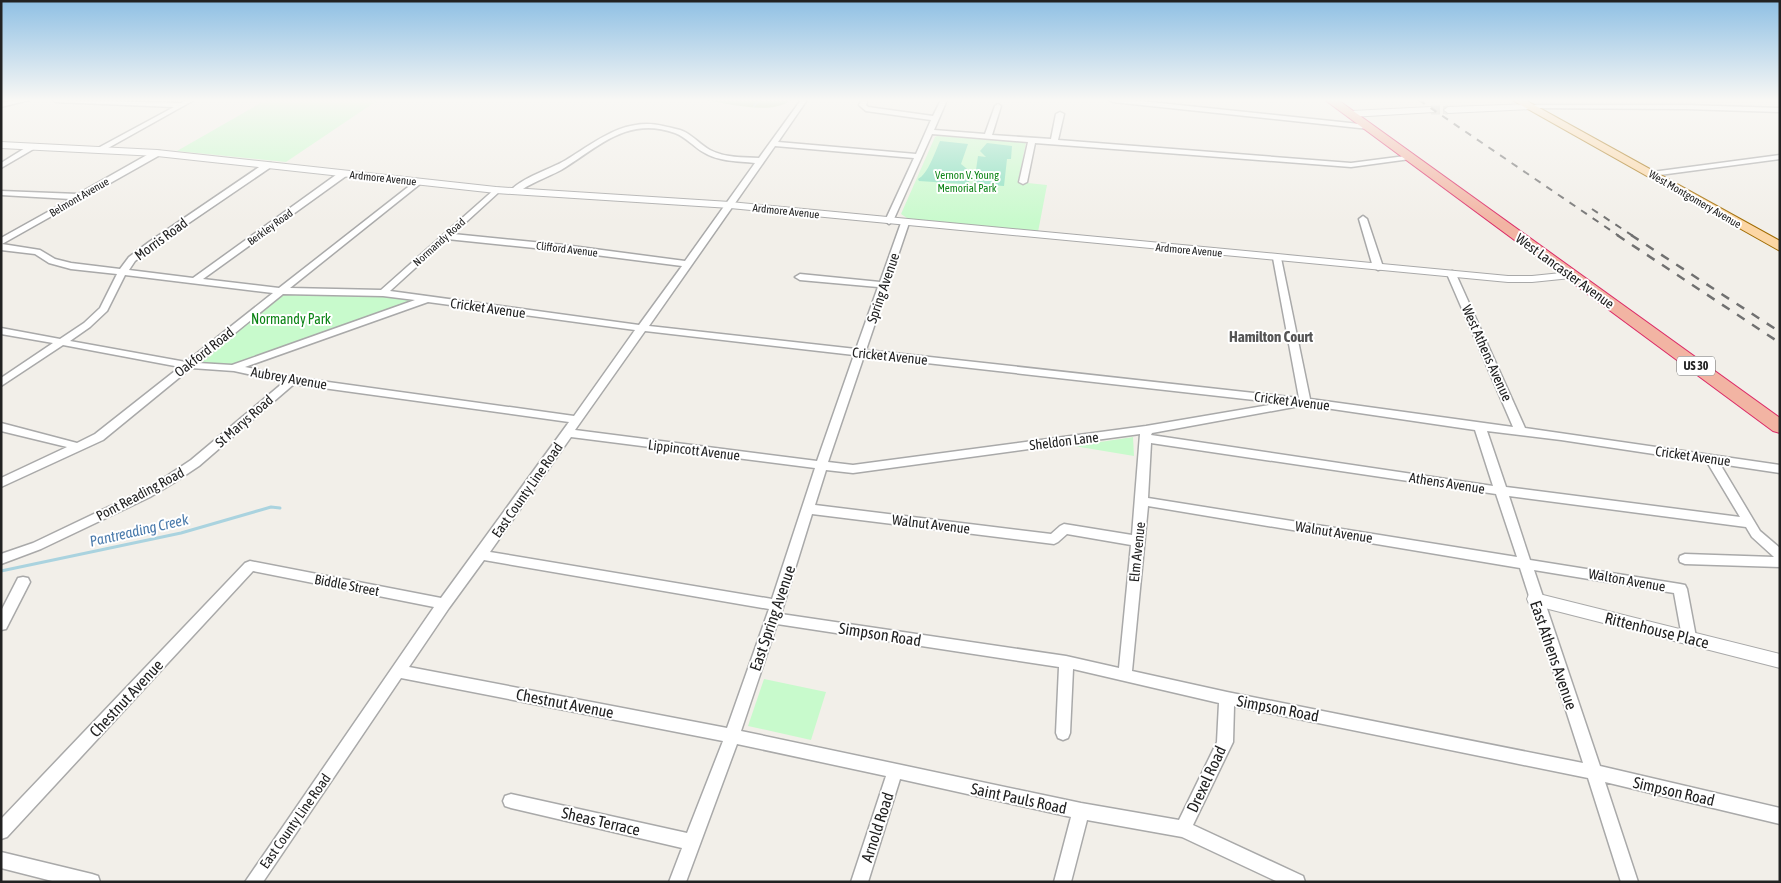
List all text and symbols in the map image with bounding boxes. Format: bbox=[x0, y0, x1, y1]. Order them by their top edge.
street label: West Montgomery Avenue bbox=[1647, 168, 1743, 230]
street label: Ardmore Avenue bbox=[349, 169, 417, 187]
park label: Vernon V. Young Memorial Park bbox=[935, 169, 999, 194]
street label: Belmont Avenue bbox=[47, 175, 111, 219]
street label: Ardmore Avenue bbox=[752, 202, 820, 220]
street label: Berkley Road bbox=[245, 207, 295, 247]
street label: Morris Road bbox=[132, 215, 190, 263]
street label: Normandy Road bbox=[411, 216, 467, 268]
street label: West Lancaster Avenue bbox=[1513, 230, 1617, 312]
street label: Clifford Avenue bbox=[536, 239, 598, 259]
street label: Ardmore Avenue bbox=[1155, 241, 1223, 259]
street label: Spring Avenue bbox=[863, 251, 903, 325]
street label: Cricket Avenue bbox=[449, 295, 527, 321]
street label: West Athens Avenue bbox=[1459, 303, 1515, 403]
park label: Normandy Park bbox=[251, 311, 331, 327]
street label: Oakford Road bbox=[171, 324, 237, 380]
district label: Hamilton Court bbox=[1229, 328, 1314, 345]
street label: Cricket Avenue bbox=[851, 344, 929, 368]
road number: US 30 bbox=[1677, 356, 1715, 376]
street label: Aubrey Avenue bbox=[250, 363, 328, 393]
street label: Cricket Avenue bbox=[1253, 388, 1331, 414]
street label: St Marys Road bbox=[212, 392, 276, 450]
street label: Sheldon Lane bbox=[1028, 429, 1100, 453]
street label: Lippincott Avenue bbox=[647, 436, 741, 464]
street label: East County Line Road bbox=[488, 440, 566, 540]
street label: Cricket Avenue bbox=[1654, 443, 1732, 469]
street label: Pont Reading Road bbox=[93, 464, 187, 524]
street label: Athens Avenue bbox=[1408, 469, 1486, 497]
water label: Pantreading Creek bbox=[88, 510, 190, 550]
street label: Walnut Avenue bbox=[891, 511, 971, 537]
street label: Walnut Avenue bbox=[1294, 518, 1374, 546]
street label: Elm Avenue bbox=[1126, 521, 1148, 583]
street label: East Spring Avenue bbox=[745, 563, 799, 674]
street label: Walton Avenue bbox=[1587, 565, 1667, 595]
street label: Biddle Street bbox=[313, 571, 381, 599]
street label: East Athens Avenue bbox=[1527, 598, 1581, 712]
street label: Rittenhouse Place bbox=[1603, 608, 1711, 652]
street label: Simpson Road bbox=[837, 619, 922, 650]
street label: Chestnut Avenue bbox=[86, 656, 166, 740]
street label: Chestnut Avenue bbox=[515, 685, 615, 721]
street label: Simpson Road bbox=[1235, 691, 1321, 726]
street label: Drexel Road bbox=[1183, 743, 1229, 815]
street label: East County Line Road bbox=[256, 771, 334, 871]
street label: Simpson Road bbox=[1631, 773, 1717, 810]
street label: Saint Pauls Road bbox=[969, 779, 1069, 817]
street label: Arnold Road bbox=[857, 790, 897, 864]
street label: Sheas Terrace bbox=[560, 803, 642, 839]

